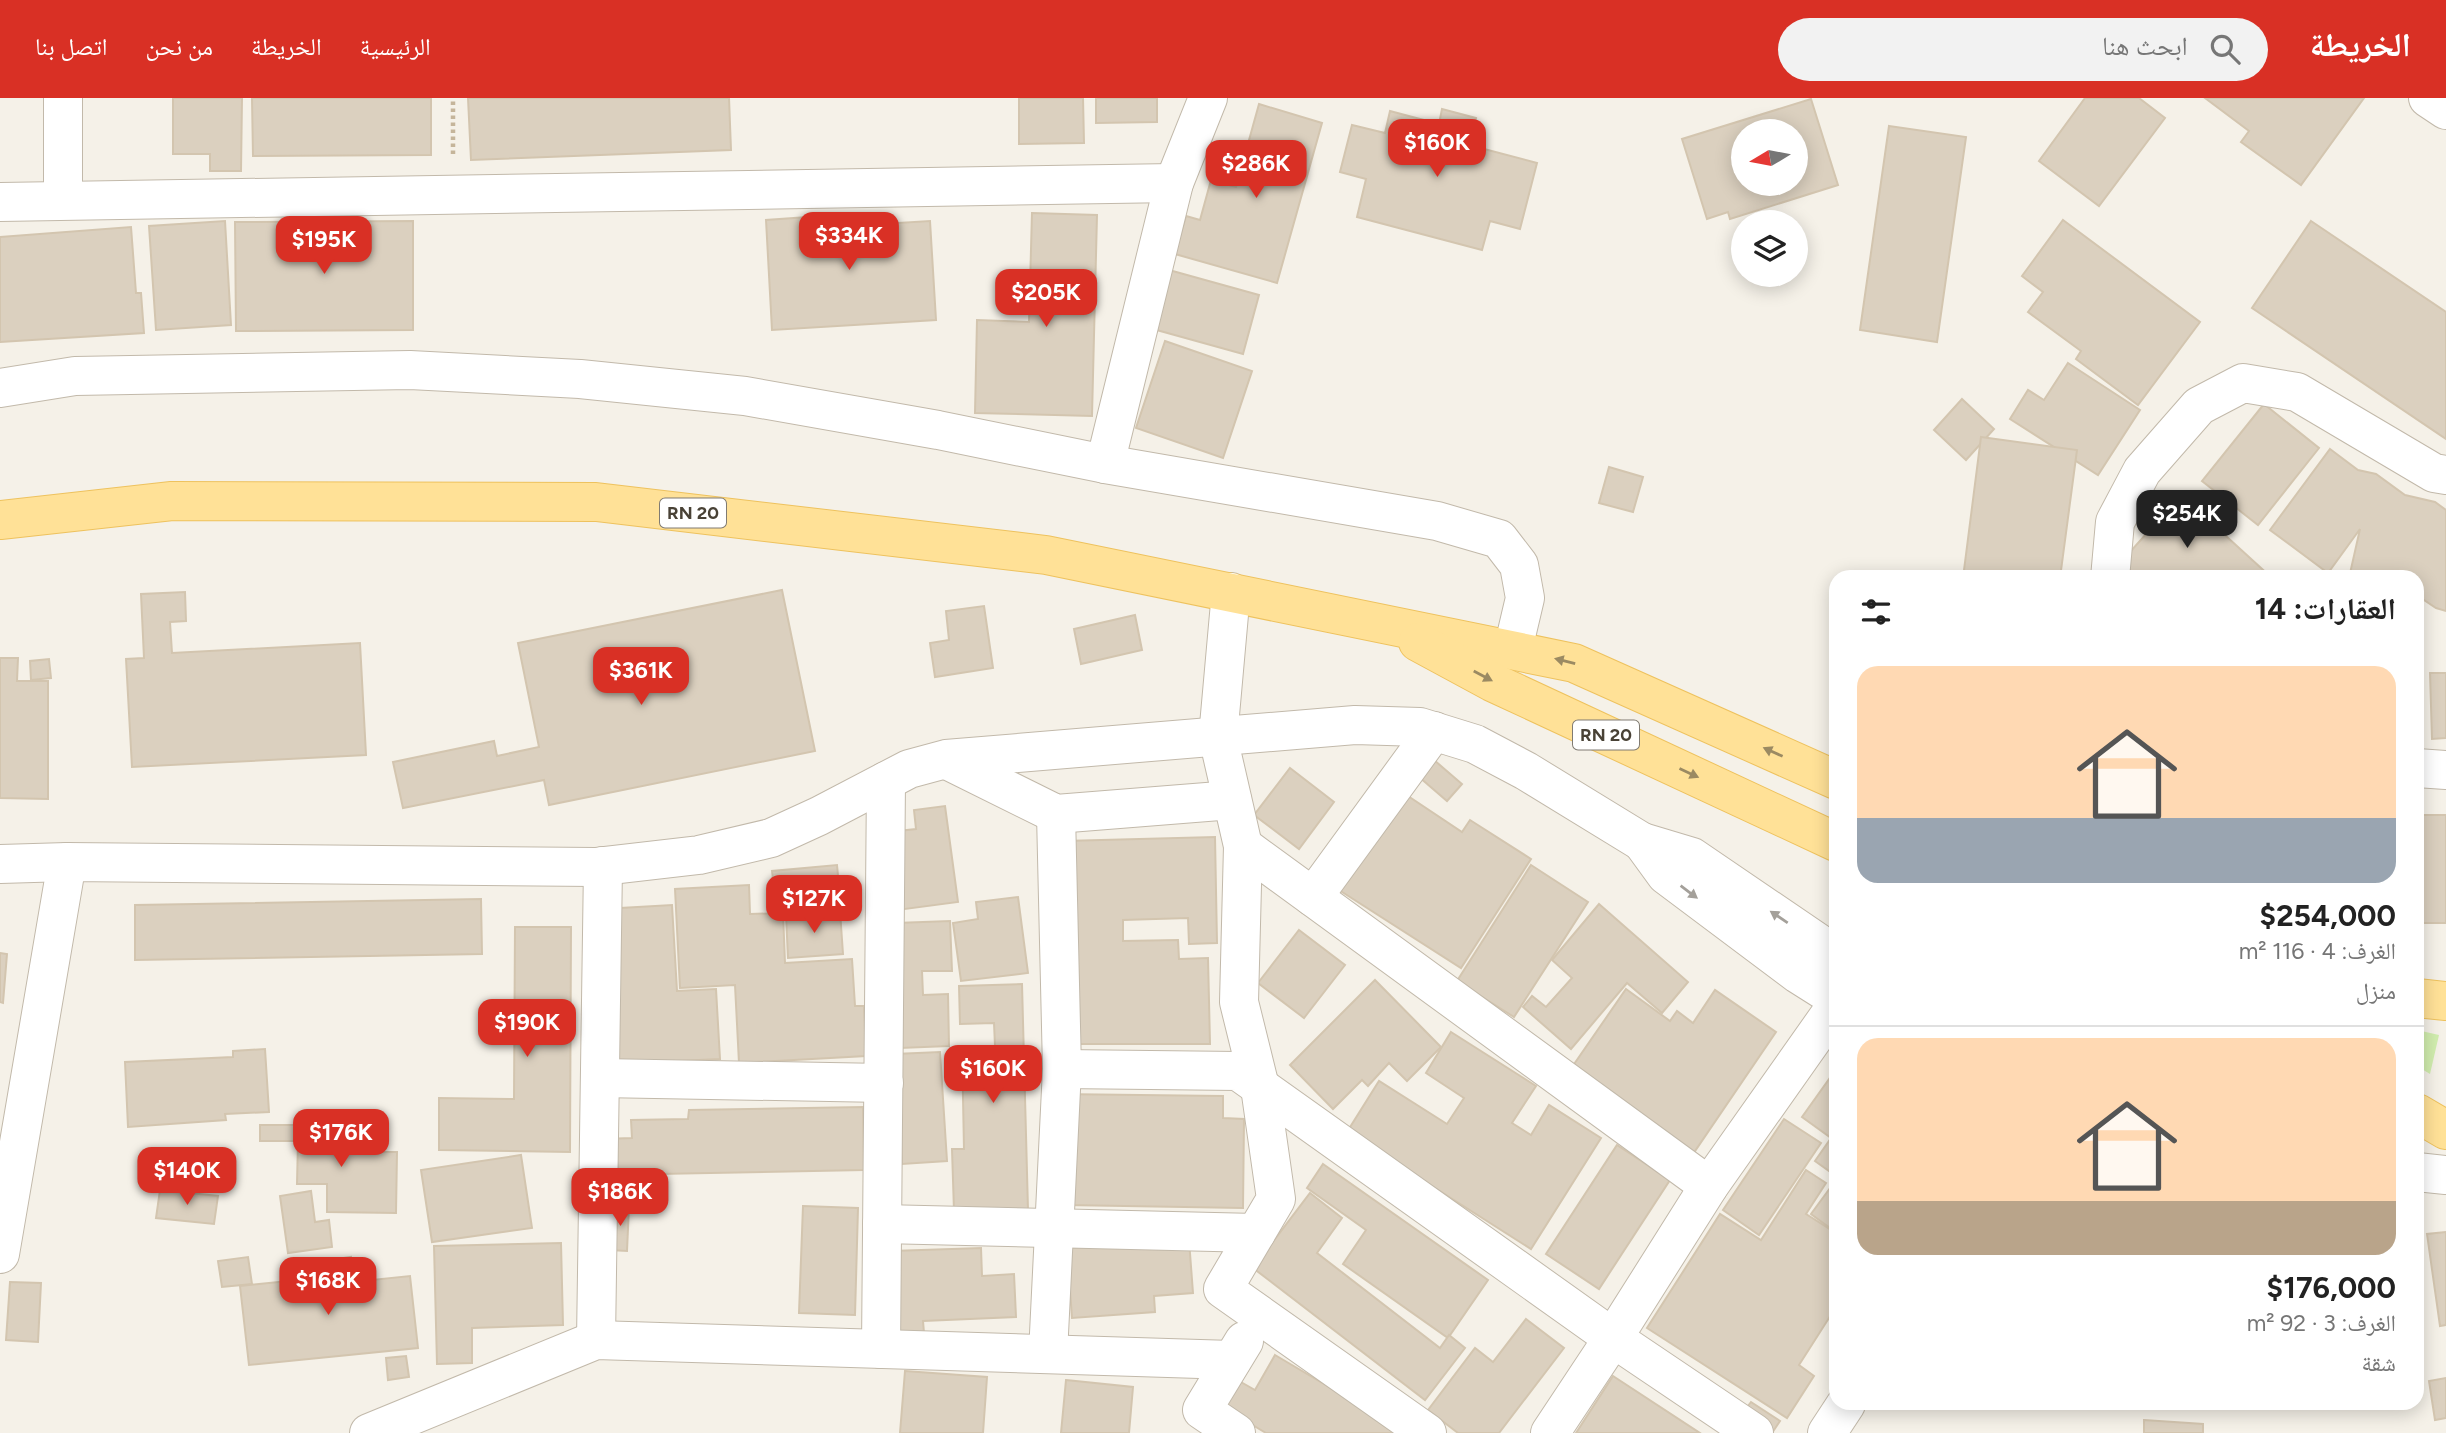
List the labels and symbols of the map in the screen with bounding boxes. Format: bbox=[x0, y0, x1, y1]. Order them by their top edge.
north arrow bbox=[1731, 119, 1808, 196]
pin: $160K bbox=[1388, 120, 1486, 179]
pin: $286K bbox=[1207, 140, 1305, 200]
pin: $334K bbox=[800, 212, 898, 272]
pin: $195K bbox=[275, 216, 373, 276]
pin: $205K bbox=[997, 270, 1095, 329]
pin: $254K bbox=[2138, 490, 2236, 550]
road number: RN 20 bbox=[660, 498, 726, 528]
pin: $361K bbox=[592, 648, 690, 707]
one-way arrow bbox=[1554, 655, 1576, 666]
one-way arrow bbox=[1473, 671, 1493, 682]
road number: RN 20 bbox=[1573, 720, 1639, 750]
one-way arrow bbox=[1763, 746, 1784, 757]
one-way arrow bbox=[1679, 767, 1699, 779]
pin: $127K bbox=[765, 876, 863, 935]
one-way arrow bbox=[1680, 885, 1698, 899]
one-way arrow bbox=[1770, 910, 1789, 923]
pin: $190K bbox=[478, 1000, 576, 1059]
pin: $160K bbox=[944, 1046, 1042, 1105]
pin: $176K bbox=[292, 1110, 390, 1169]
pin: $140K bbox=[138, 1148, 236, 1207]
pin: $186K bbox=[571, 1168, 669, 1228]
pin: $168K bbox=[279, 1258, 377, 1317]

